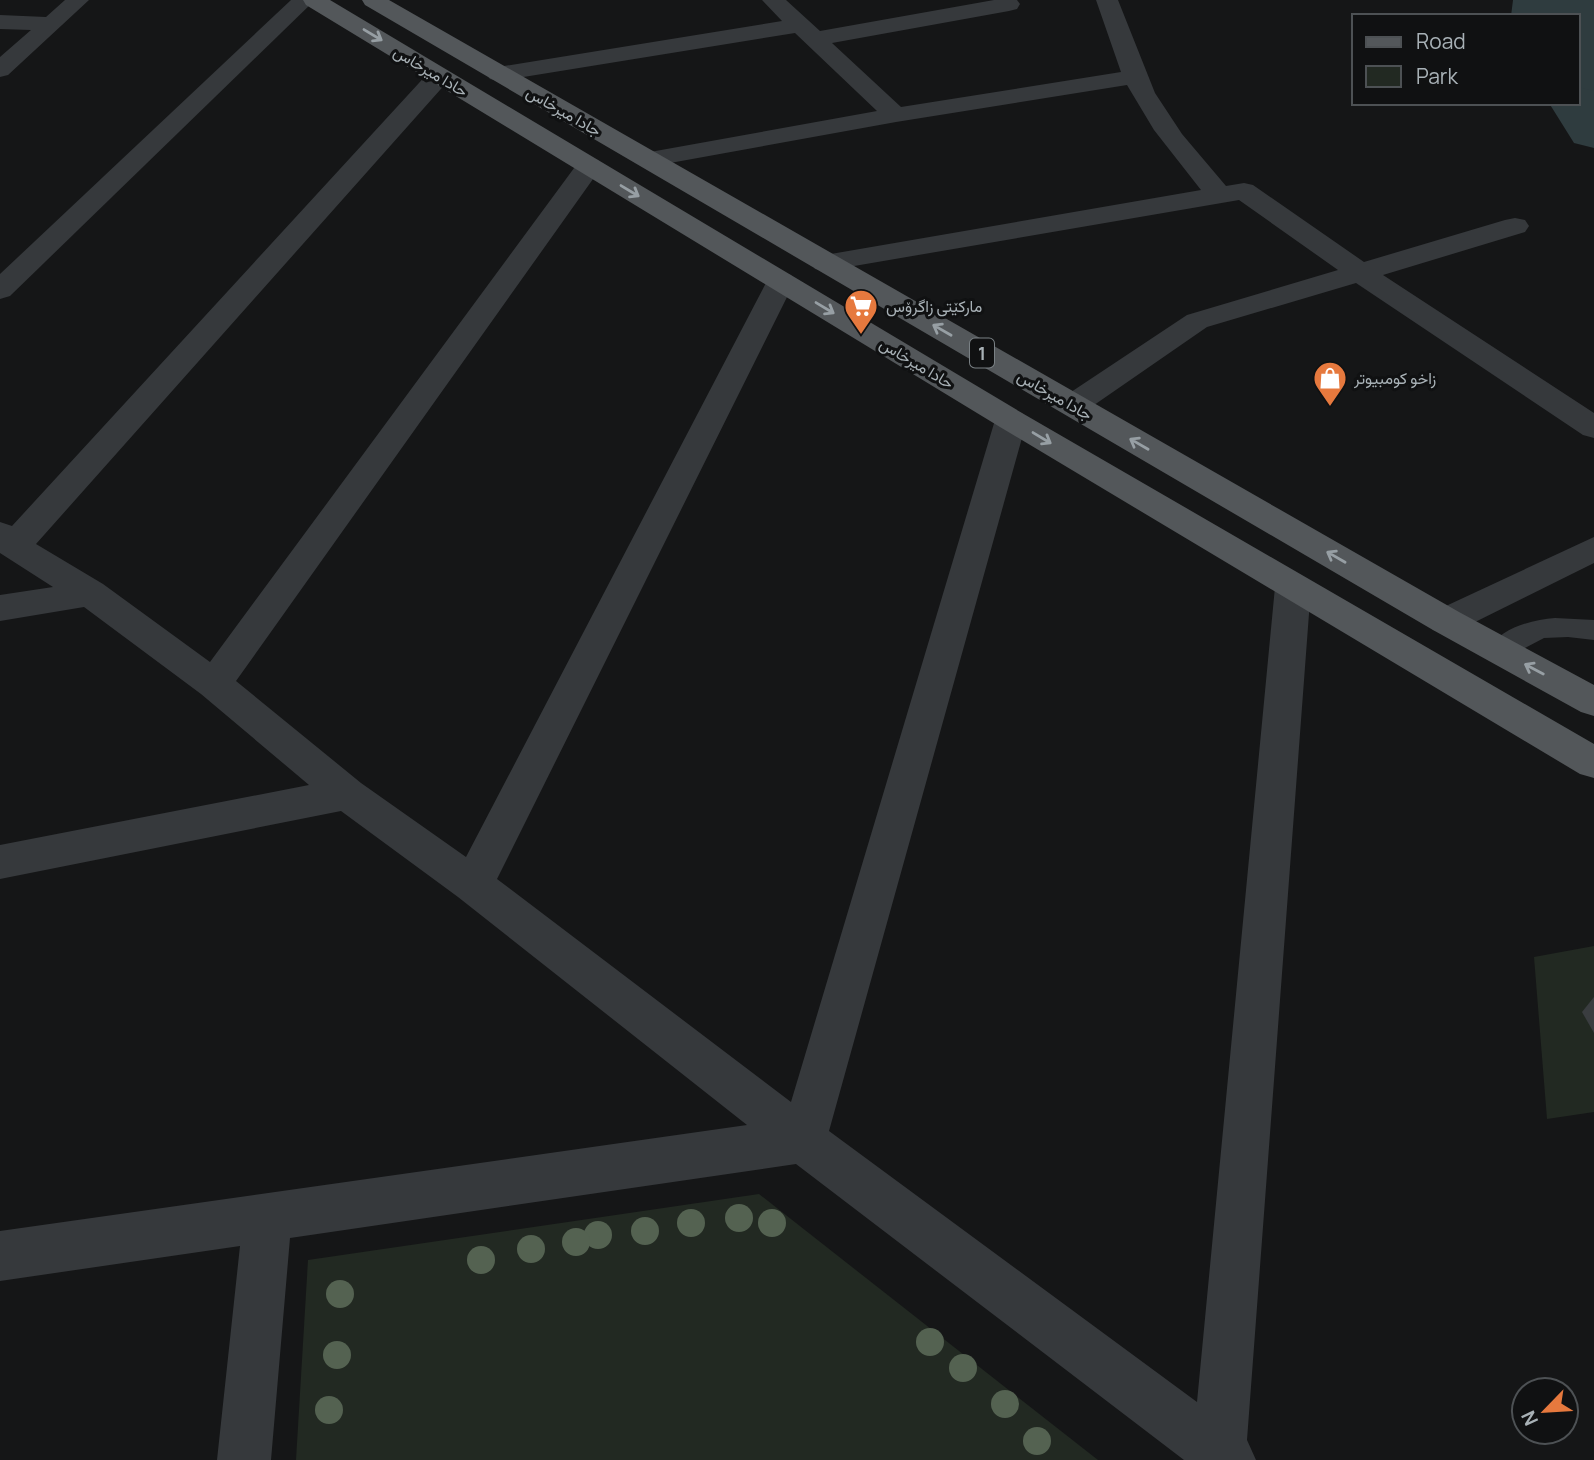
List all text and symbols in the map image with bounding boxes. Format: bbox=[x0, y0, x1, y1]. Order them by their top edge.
legend bbox=[1352, 14, 1580, 105]
text: Road bbox=[1416, 27, 1466, 55]
one-way arrow bbox=[362, 29, 382, 43]
street label: حادا ميرخاس bbox=[390, 40, 473, 102]
text: Park bbox=[1416, 62, 1458, 90]
street label: جادا ميرخاس bbox=[523, 81, 606, 141]
one-way arrow bbox=[620, 184, 640, 198]
supermarket icon: مارکێتی زاگرۆس bbox=[842, 287, 880, 336]
place label: مارکێتی زاگرۆس bbox=[886, 295, 982, 317]
one-way arrow bbox=[815, 301, 835, 315]
one-way arrow bbox=[932, 323, 952, 337]
street label: حادا ميرخاس bbox=[876, 332, 959, 394]
road number: 1 bbox=[970, 338, 994, 368]
shop icon: زاخو كومبيوتر bbox=[1311, 359, 1349, 408]
street label: جادا ميرخاس bbox=[1014, 365, 1097, 425]
place label: زاخو كومبيوتر bbox=[1353, 367, 1436, 389]
one-way arrow bbox=[1031, 431, 1051, 445]
one-way arrow bbox=[1129, 436, 1149, 450]
one-way arrow bbox=[1326, 550, 1346, 564]
one-way arrow bbox=[1524, 662, 1545, 675]
north arrow bbox=[1510, 1376, 1580, 1446]
text: N bbox=[1515, 1407, 1544, 1430]

